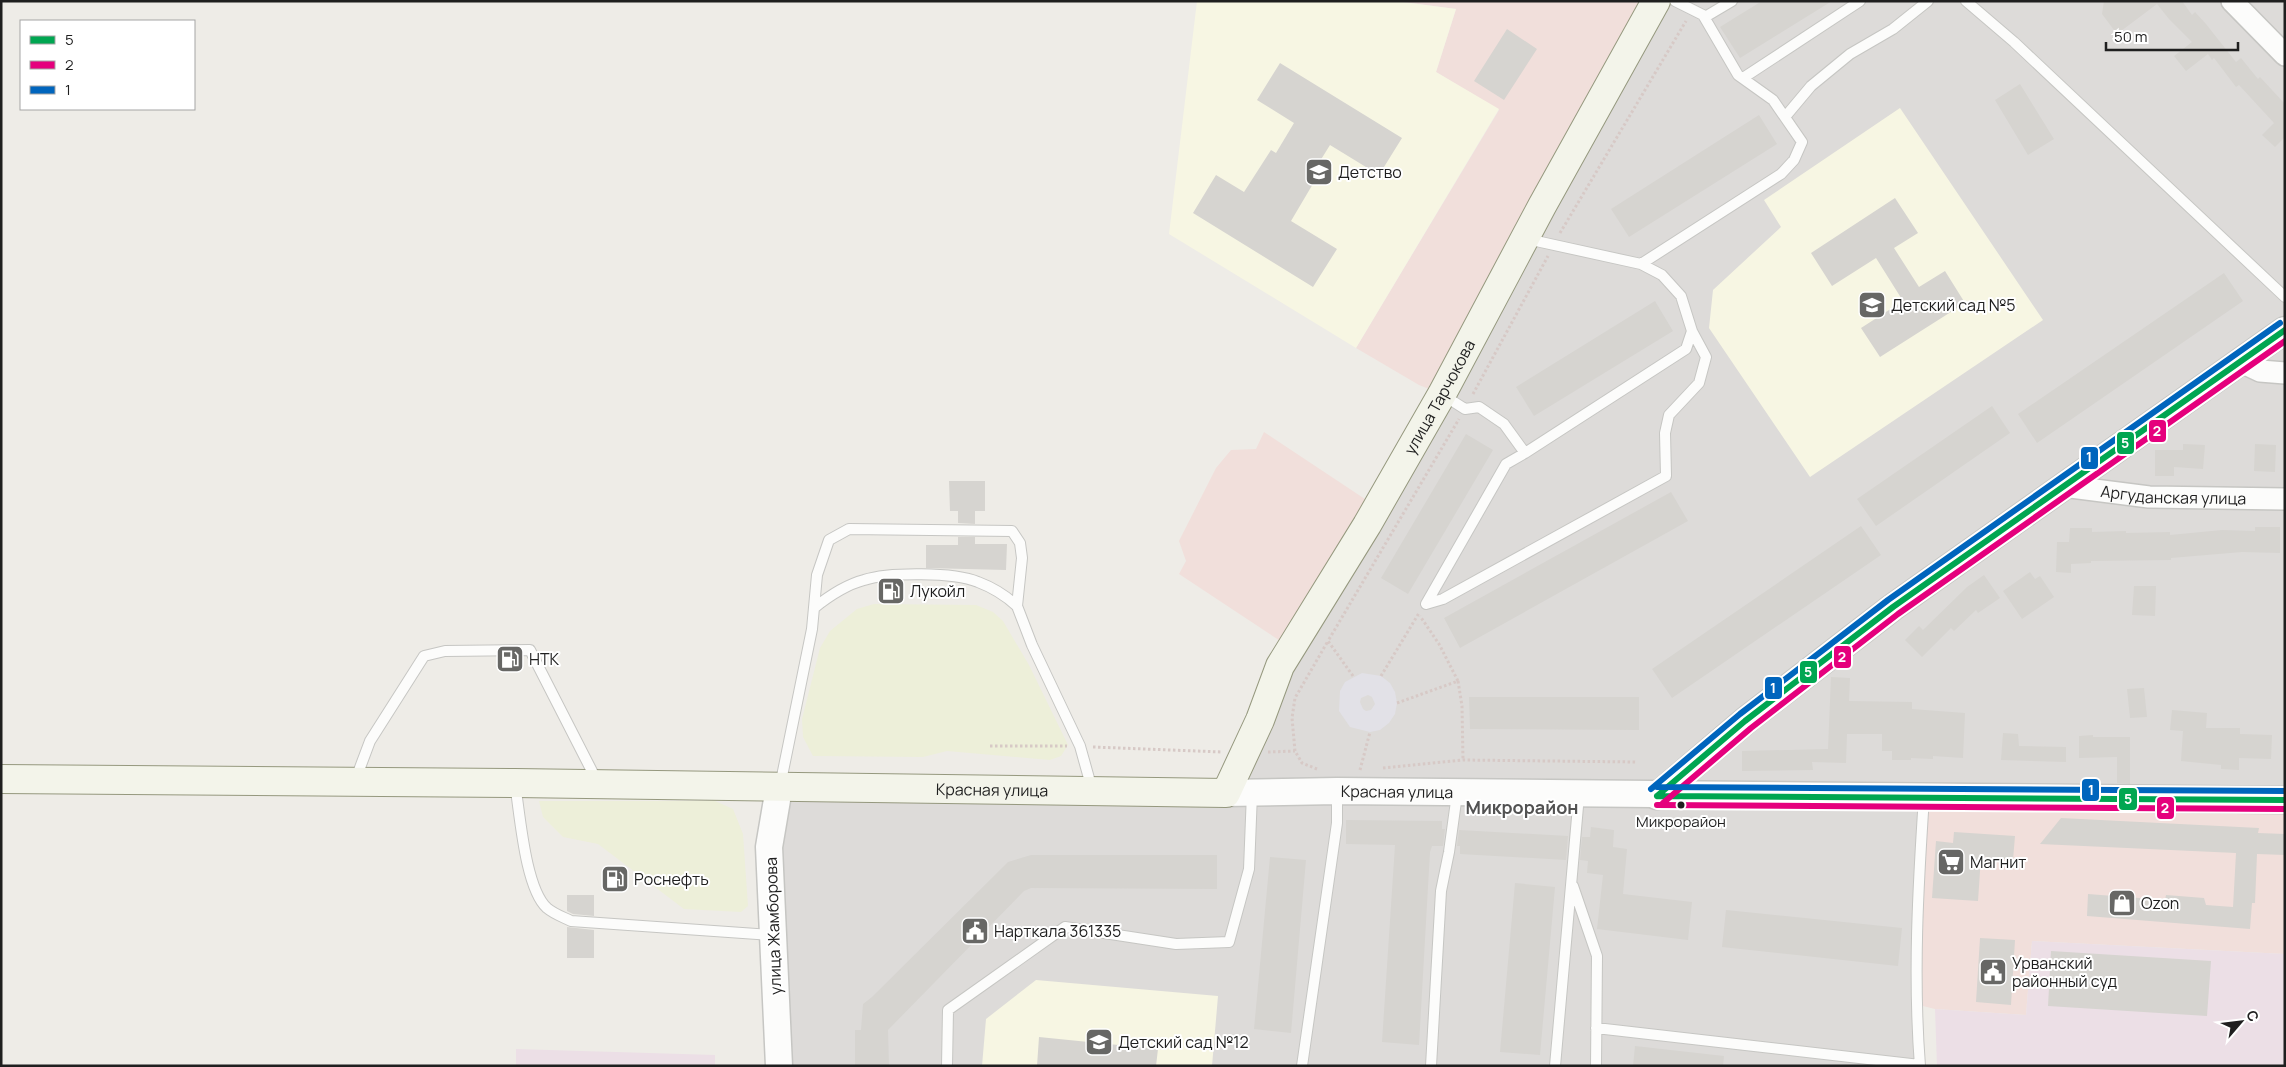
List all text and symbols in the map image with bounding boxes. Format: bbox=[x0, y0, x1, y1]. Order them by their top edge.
legend bbox=[20, 20, 195, 110]
scale bar bbox=[2106, 20, 2238, 52]
text: 50 m bbox=[2114, 26, 2148, 47]
text: 5 bbox=[65, 29, 74, 50]
text: 2 bbox=[65, 54, 74, 75]
text: 1 bbox=[65, 79, 71, 100]
school or university icon: Детство bbox=[1304, 157, 1334, 187]
place label: Детство bbox=[1338, 161, 1402, 183]
school or university icon: Детский сад №5 bbox=[1857, 290, 1887, 320]
place label: Детский сад №5 bbox=[1891, 294, 2016, 316]
street label: улица Тарчокова bbox=[1399, 336, 1480, 458]
line badge: 2 bbox=[2148, 419, 2167, 443]
text: 2 bbox=[2153, 421, 2161, 440]
line badge: 5 bbox=[2116, 431, 2135, 455]
text: 5 bbox=[2121, 433, 2129, 452]
line badge: 1 bbox=[2080, 446, 2099, 470]
text: 1 bbox=[2086, 447, 2092, 466]
street label: Аргуданская улица bbox=[2099, 480, 2246, 509]
fuel station icon: Лукойл bbox=[876, 576, 906, 606]
place label: Лукойл bbox=[910, 580, 965, 602]
fuel station icon: НТК bbox=[495, 644, 525, 674]
line badge: 2 bbox=[1833, 645, 1852, 669]
text: 2 bbox=[1838, 647, 1846, 666]
place label: НТК bbox=[529, 648, 559, 670]
line badge: 5 bbox=[1799, 660, 1818, 684]
text: 5 bbox=[1804, 662, 1812, 681]
line badge: 1 bbox=[1764, 676, 1783, 700]
text: 1 bbox=[1770, 678, 1776, 697]
street label: Красная улица bbox=[936, 778, 1048, 801]
line badge: 1 bbox=[2081, 778, 2100, 802]
street label: Красная улица bbox=[1341, 780, 1453, 803]
text: 1 bbox=[2088, 780, 2094, 799]
line badge: 5 bbox=[2118, 787, 2138, 811]
text: 5 bbox=[2124, 789, 2132, 808]
district label: Микрорайон bbox=[1466, 795, 1578, 819]
line badge: 2 bbox=[2156, 796, 2175, 820]
text: 2 bbox=[2161, 798, 2169, 817]
marker: Микрорайон bbox=[1676, 800, 1686, 810]
place label: Микрорайон bbox=[1636, 811, 1726, 832]
supermarket icon: Магнит bbox=[1936, 847, 1966, 877]
place label: Магнит bbox=[1970, 851, 2026, 873]
street label: улица Жамборова bbox=[760, 857, 786, 995]
fuel station icon: Роснефть bbox=[600, 864, 630, 894]
place label: Роснефть bbox=[634, 868, 709, 890]
shop icon: Ozon bbox=[2107, 888, 2137, 918]
place label: Ozon bbox=[2141, 892, 2179, 914]
public building icon: Нарткала 361335 bbox=[960, 916, 990, 946]
place label: Нарткала 361335 bbox=[994, 920, 1121, 942]
place label: Урванский районный суд bbox=[2012, 952, 2118, 992]
public building icon: Урванский районный суд bbox=[1978, 957, 2008, 987]
north arrow bbox=[2216, 997, 2266, 1047]
text: С bbox=[2242, 1007, 2264, 1025]
school or university icon: Детский сад №12 bbox=[1084, 1027, 1114, 1057]
place label: Детский сад №12 bbox=[1118, 1031, 1249, 1053]

